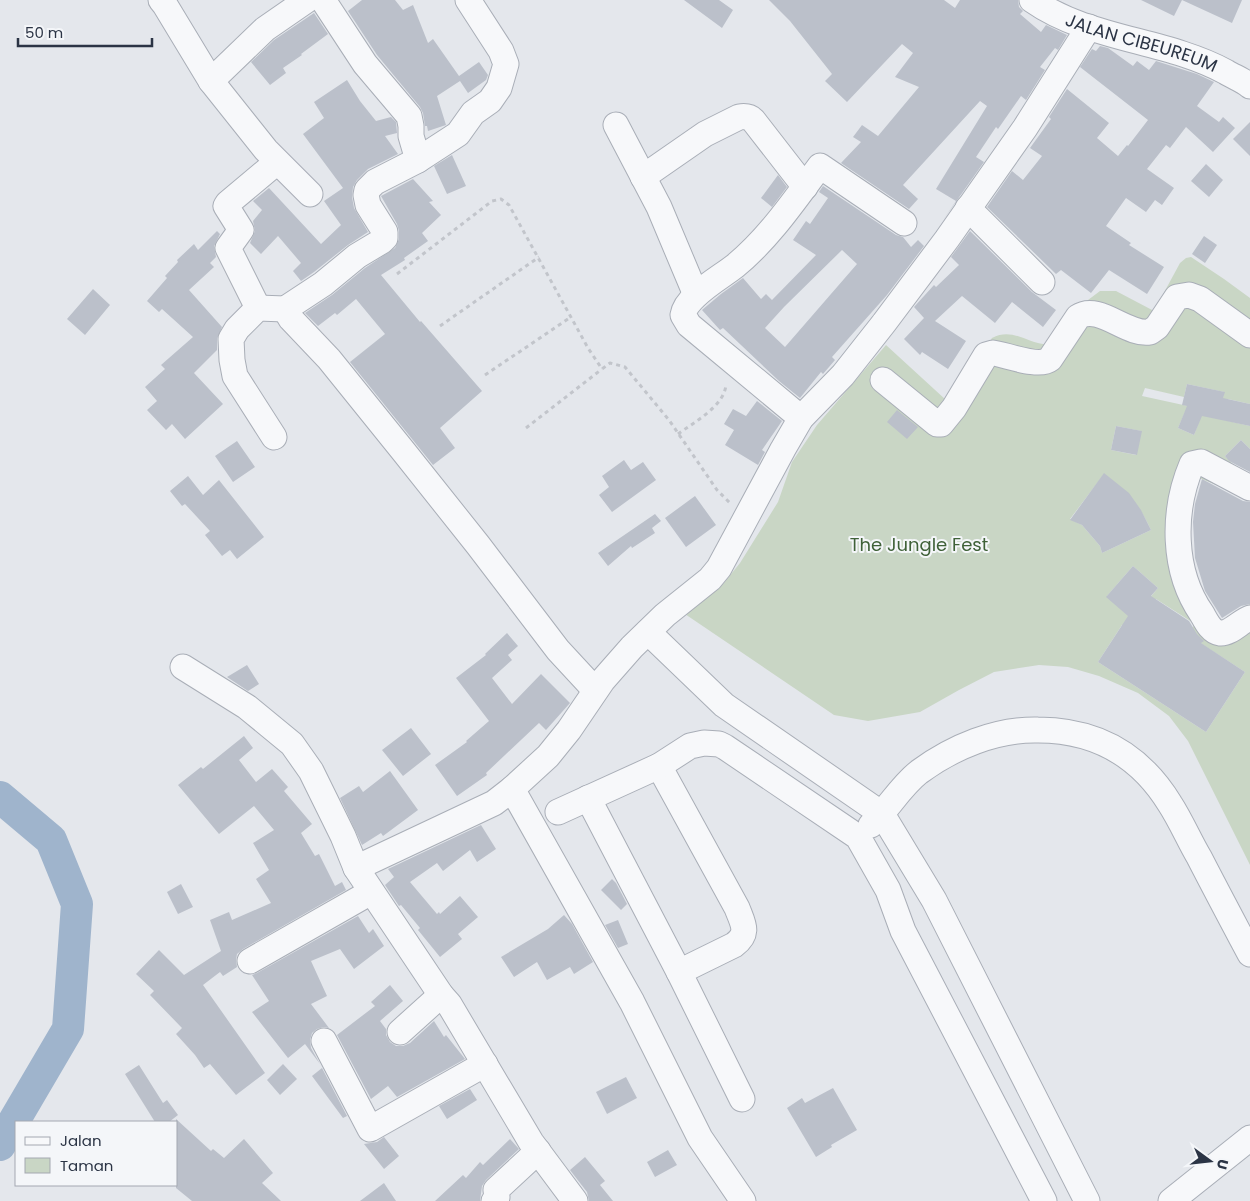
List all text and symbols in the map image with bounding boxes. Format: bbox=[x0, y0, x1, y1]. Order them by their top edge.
street label: JALAN CIBEUREUM bbox=[1062, 7, 1221, 78]
scale bar bbox=[18, 15, 151, 47]
text: 50 m bbox=[25, 22, 63, 43]
park label: The Jungle Fest bbox=[850, 532, 988, 557]
legend bbox=[15, 1121, 178, 1186]
text: Jalan bbox=[60, 1130, 102, 1151]
north arrow bbox=[1185, 1136, 1235, 1186]
text: Taman bbox=[60, 1155, 113, 1176]
text: U bbox=[1212, 1157, 1233, 1172]

